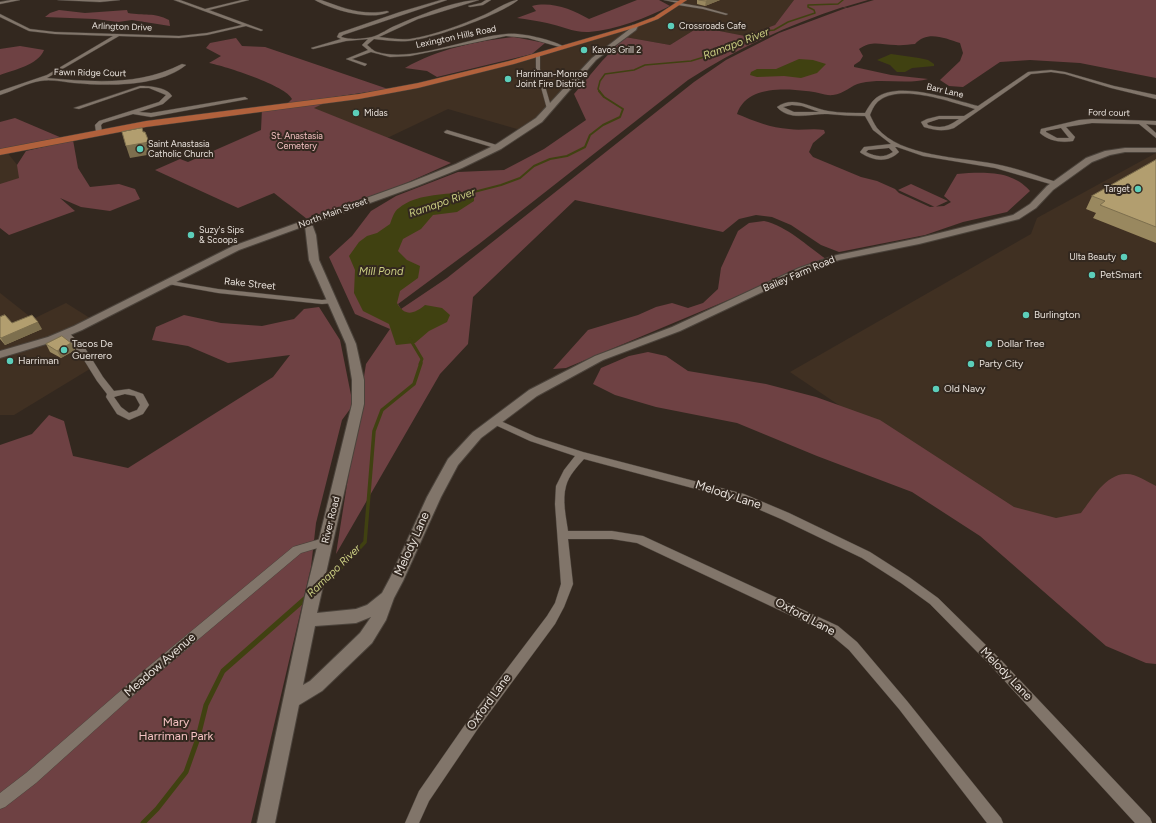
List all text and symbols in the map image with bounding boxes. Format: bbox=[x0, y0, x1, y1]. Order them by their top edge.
street label: Arlington Drive bbox=[92, 21, 152, 33]
marker: Crossroads Cafe bbox=[666, 21, 676, 31]
place label: Crossroads Cafe bbox=[679, 21, 746, 31]
street label: Lexington Hills Road bbox=[415, 23, 497, 51]
water label: Ramapo River bbox=[701, 25, 771, 63]
marker: Kavos Grill 2 bbox=[579, 45, 589, 55]
place label: Kavos Grill 2 bbox=[592, 45, 641, 55]
street label: Fawn Ridge Court bbox=[54, 67, 126, 79]
place label: Harriman-Monroe Joint Fire District bbox=[516, 69, 588, 90]
marker: Harriman-Monroe Joint Fire District bbox=[503, 74, 513, 84]
street label: Barr Lane bbox=[925, 82, 965, 100]
street label: Ford court bbox=[1088, 107, 1130, 119]
marker: Midas bbox=[351, 108, 361, 118]
place label: Midas bbox=[364, 108, 388, 118]
park label: St. Anastasia Cemetery bbox=[271, 131, 323, 152]
place label: Saint Anastasia Catholic Church bbox=[148, 139, 213, 160]
marker: Saint Anastasia Catholic Church bbox=[135, 144, 145, 154]
place label: Target bbox=[1104, 184, 1130, 194]
marker: Target bbox=[1133, 184, 1143, 194]
water label: Ramapo River bbox=[407, 185, 477, 221]
street label: North Main Street bbox=[297, 196, 369, 230]
place label: Suzy's Sips & Scoops bbox=[199, 225, 244, 246]
marker: Suzy's Sips & Scoops bbox=[186, 230, 196, 240]
place label: Ulta Beauty bbox=[1069, 252, 1116, 262]
marker: Ulta Beauty bbox=[1119, 252, 1129, 262]
street label: Bailey Farm Road bbox=[761, 254, 837, 294]
water label: Mill Pond bbox=[359, 265, 403, 279]
place label: PetSmart bbox=[1100, 269, 1142, 281]
marker: PetSmart bbox=[1087, 270, 1097, 280]
street label: Rake Street bbox=[223, 275, 277, 293]
place label: Burlington bbox=[1034, 309, 1080, 321]
marker: Burlington bbox=[1021, 310, 1031, 320]
place label: Tacos De Guerrero bbox=[72, 338, 113, 362]
place label: Dollar Tree bbox=[997, 338, 1044, 350]
marker: Dollar Tree bbox=[984, 339, 994, 349]
marker: Tacos De Guerrero bbox=[59, 345, 69, 355]
place label: Harriman bbox=[18, 355, 59, 367]
marker: Harriman bbox=[5, 356, 15, 366]
place label: Party City bbox=[979, 358, 1023, 370]
marker: Party City bbox=[966, 359, 976, 369]
place label: Old Navy bbox=[944, 383, 986, 395]
marker: Old Navy bbox=[931, 384, 941, 394]
street label: Melody Lane bbox=[693, 478, 763, 512]
street label: River Road bbox=[319, 495, 343, 545]
street label: Melody Lane bbox=[392, 510, 432, 578]
water label: Ramapo River bbox=[304, 542, 364, 600]
street label: Oxford Lane bbox=[772, 595, 838, 639]
street label: Meadow Avenue bbox=[121, 630, 199, 700]
street label: Melody Lane bbox=[977, 644, 1035, 704]
street label: Oxford Lane bbox=[464, 671, 514, 733]
park label: Mary Harriman Park bbox=[139, 715, 213, 743]

